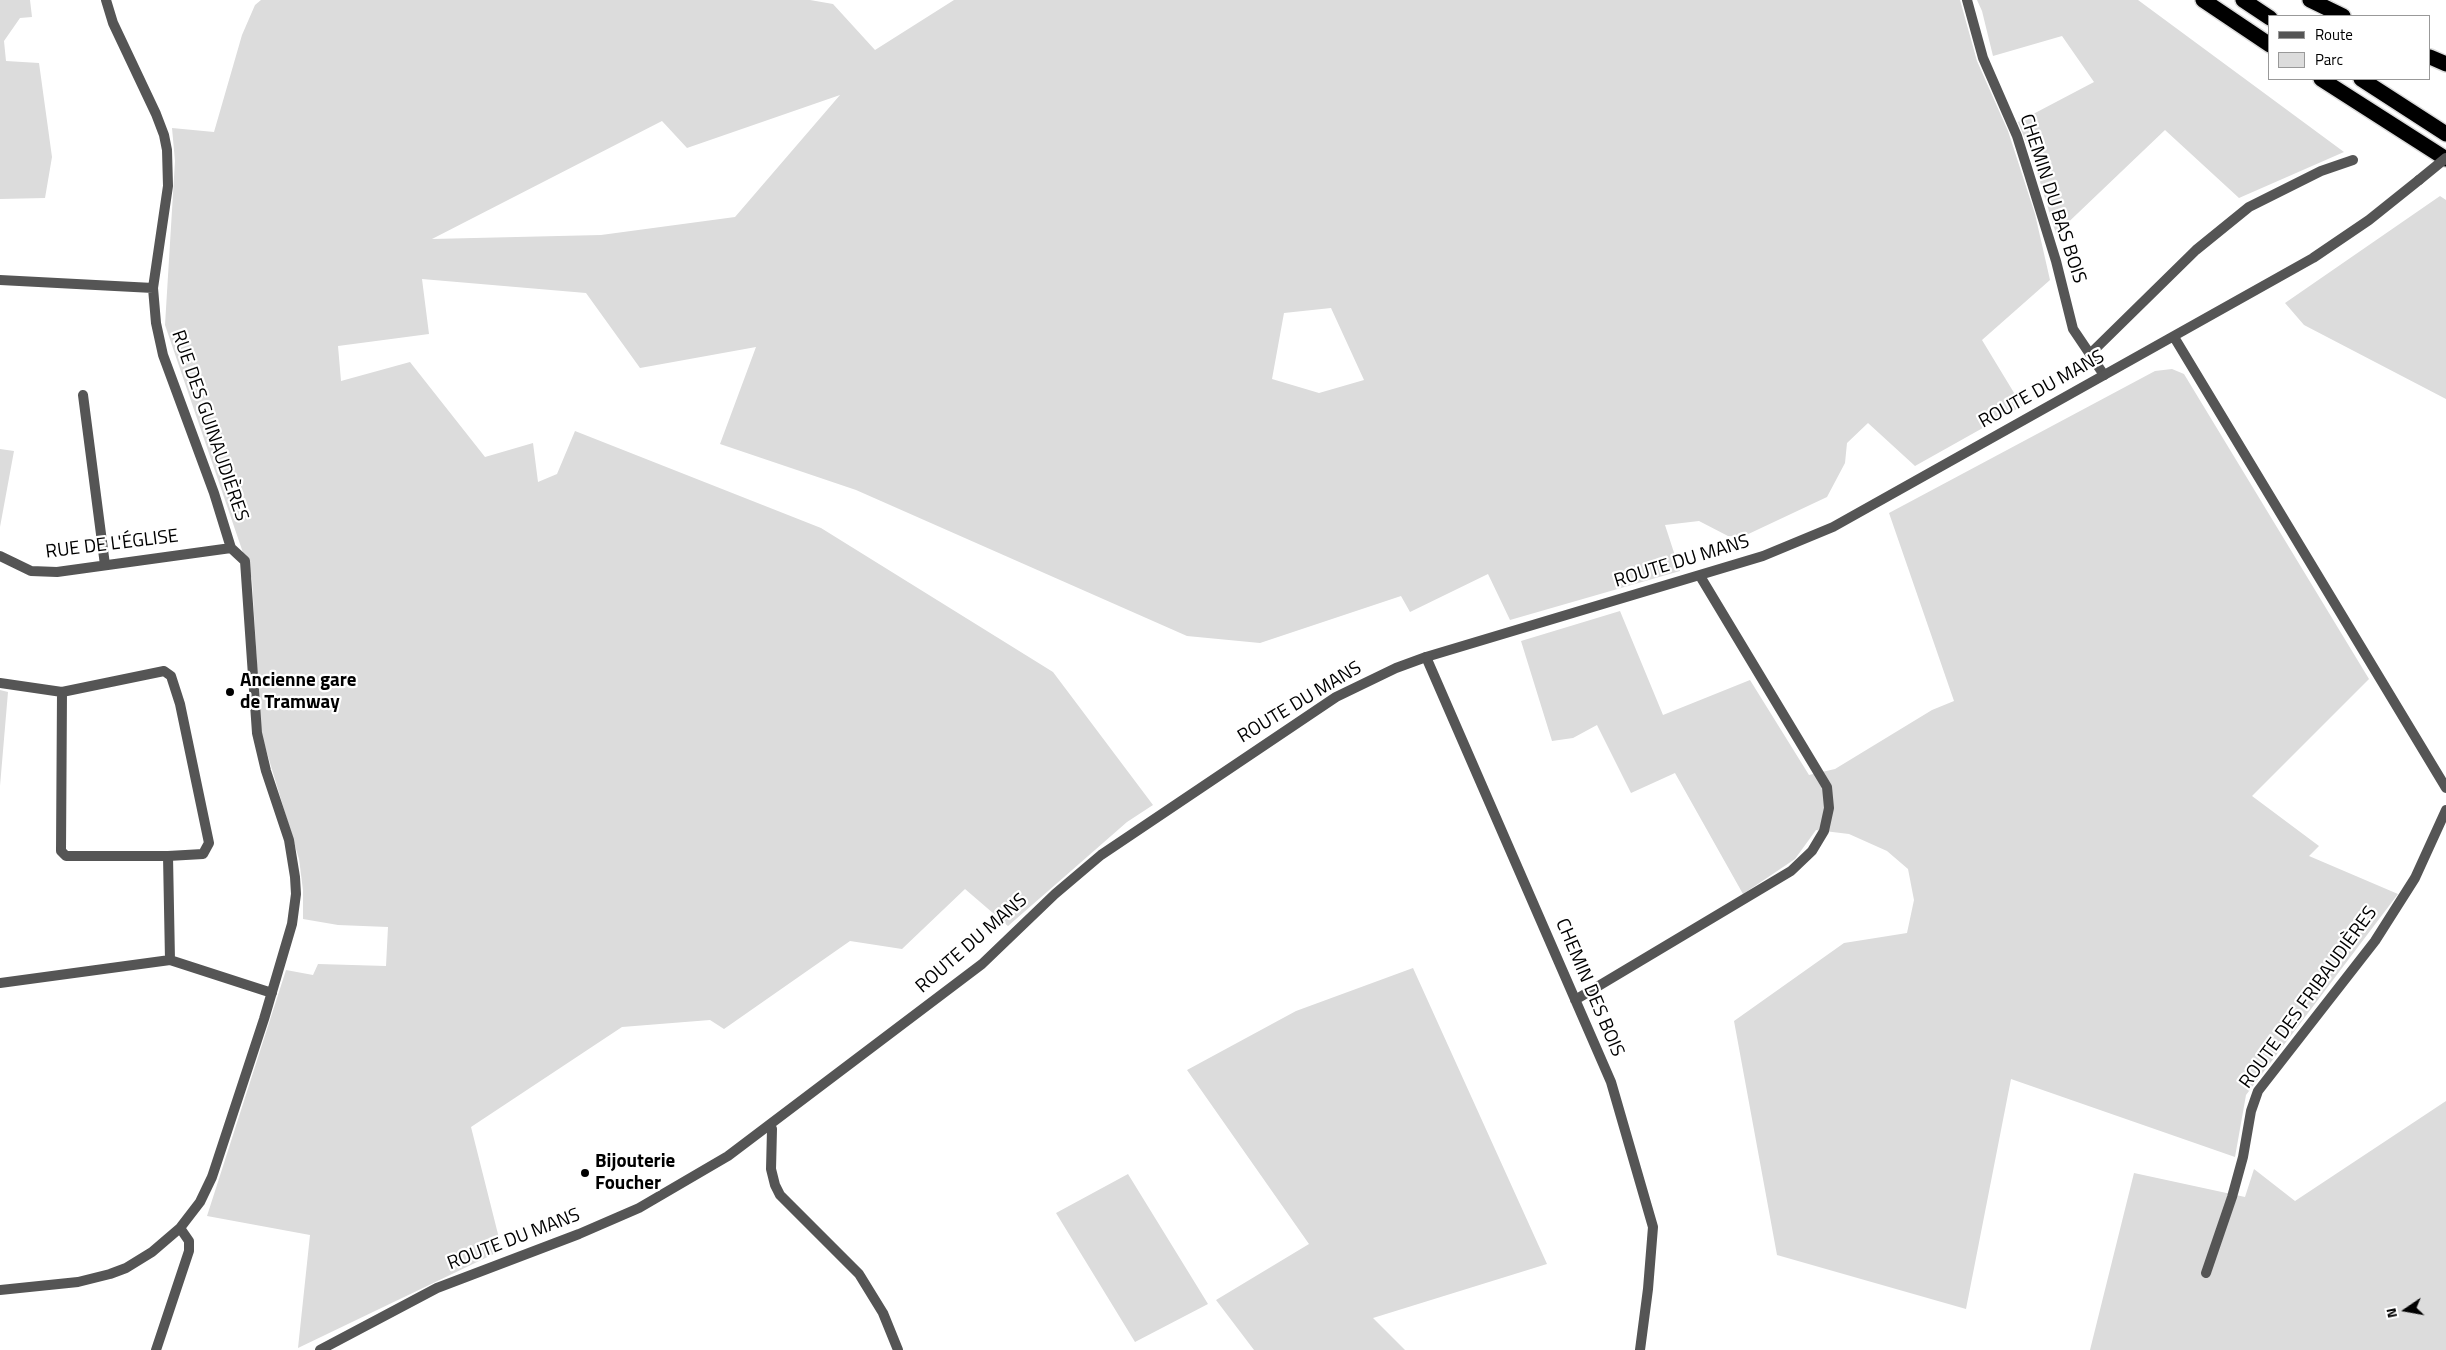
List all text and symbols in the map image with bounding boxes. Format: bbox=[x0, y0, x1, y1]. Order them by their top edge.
legend bbox=[2268, 15, 2431, 80]
text: Route bbox=[2315, 23, 2353, 46]
text: Parc bbox=[2315, 48, 2343, 71]
street label: CHEMIN DU BAS BOIS bbox=[2014, 112, 2090, 286]
street label: RUE DES GUINAUDIÈRES bbox=[166, 327, 252, 525]
street label: ROUTE DU MANS bbox=[1975, 346, 2109, 434]
street label: RUE DE L'ÉGLISE bbox=[44, 526, 180, 564]
street label: ROUTE DU MANS bbox=[1612, 531, 1752, 593]
street label: ROUTE DU MANS bbox=[1234, 657, 1366, 749]
place label: Ancienne gare de Tramway bbox=[240, 670, 357, 714]
marker: Ancienne gare de Tramway bbox=[224, 686, 236, 698]
street label: ROUTE DU MANS bbox=[912, 889, 1032, 999]
street label: ROUTE DES FRIBAUDIÈRES bbox=[2235, 902, 2383, 1094]
street label: CHEMIN DES BOIS bbox=[1550, 916, 1628, 1060]
place label: Bijouterie Foucher bbox=[595, 1151, 675, 1195]
marker: Bijouterie Foucher bbox=[579, 1167, 591, 1179]
street label: ROUTE DU MANS bbox=[444, 1204, 584, 1276]
north arrow bbox=[2381, 1285, 2431, 1335]
text: N bbox=[2380, 1306, 2402, 1320]

